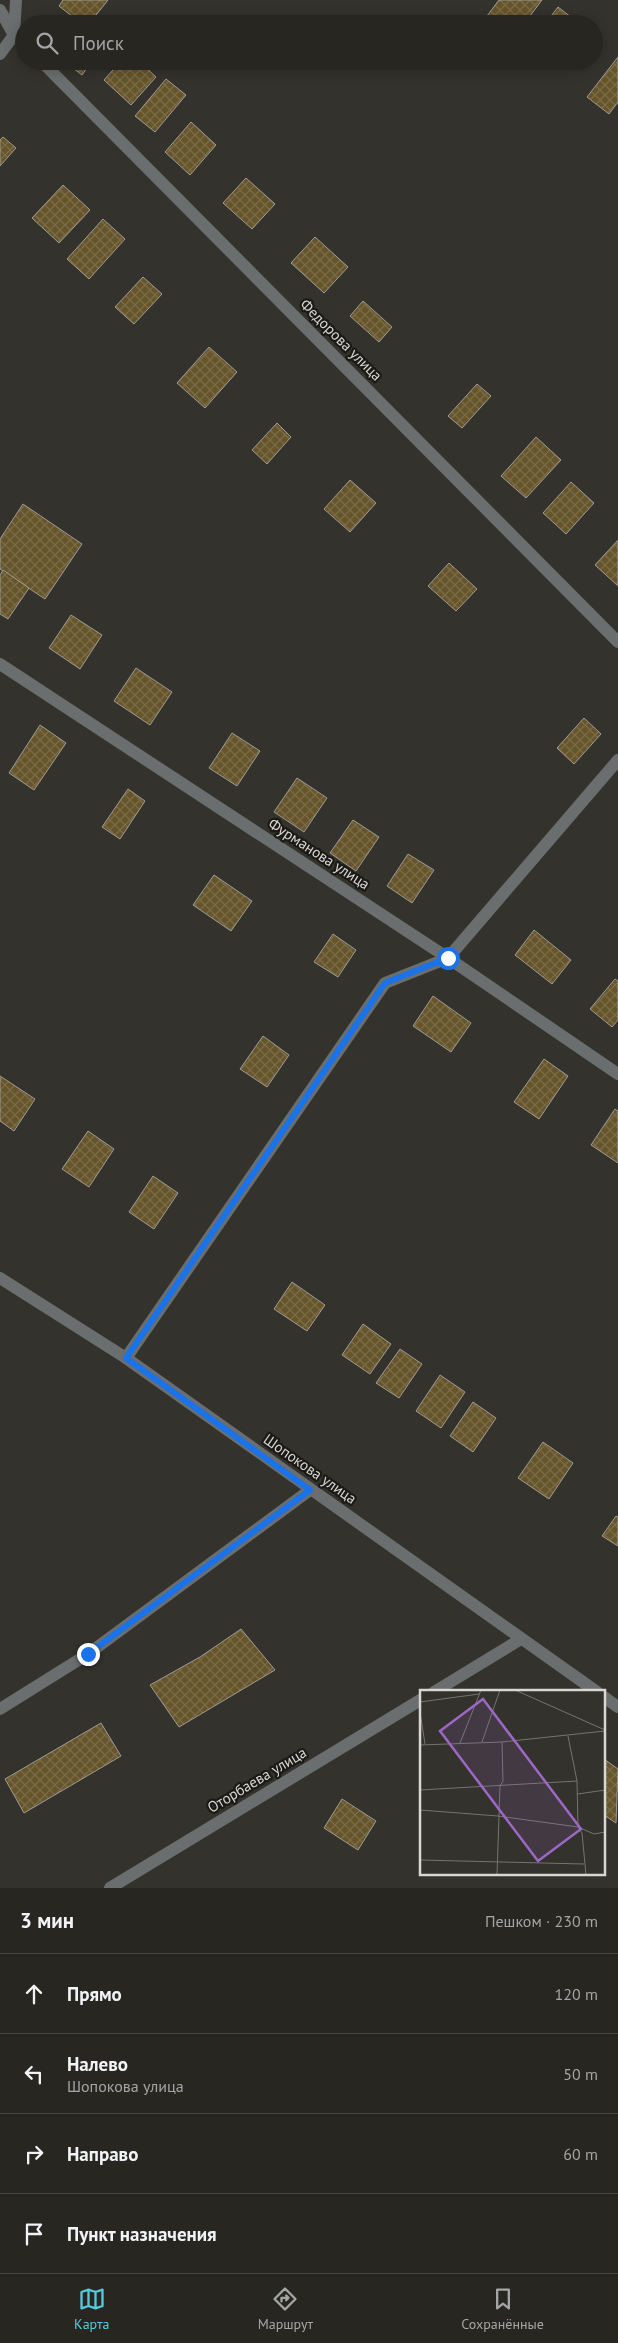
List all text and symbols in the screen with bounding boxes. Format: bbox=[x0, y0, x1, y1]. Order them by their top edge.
search box bbox=[15, 15, 603, 70]
icon: search bbox=[33, 29, 61, 57]
text: Поиск bbox=[73, 31, 124, 55]
street label: Федорова улица bbox=[296, 295, 386, 385]
street label: Фурманова улица bbox=[265, 814, 373, 893]
route start bbox=[437, 947, 460, 970]
street label: Шопокова улица bbox=[260, 1429, 361, 1508]
route end bbox=[77, 1643, 100, 1666]
inset map bbox=[420, 1690, 606, 1876]
street label: Оторбаева улица bbox=[204, 1742, 310, 1817]
text: 3 мин bbox=[20, 1907, 74, 1934]
text: Пешком · 230 m bbox=[485, 1911, 598, 1931]
icon: ahead bbox=[20, 1980, 48, 2008]
text: Прямо bbox=[67, 1982, 122, 2006]
text: 120 m bbox=[555, 1984, 598, 2004]
text: Налево bbox=[67, 2052, 128, 2076]
icon: left bbox=[20, 2060, 48, 2088]
text: 50 m bbox=[563, 2064, 598, 2084]
text: Шопокова улица bbox=[67, 2076, 184, 2096]
icon: right bbox=[20, 2140, 48, 2168]
text: Направо bbox=[67, 2142, 138, 2166]
text: 60 m bbox=[563, 2144, 598, 2164]
icon: arrive bbox=[20, 2220, 48, 2248]
text: Пункт назначения bbox=[67, 2222, 217, 2246]
tab: Карта bbox=[74, 2285, 109, 2333]
tab: Маршрут bbox=[258, 2285, 313, 2333]
tab: Сохранённые bbox=[461, 2285, 544, 2333]

